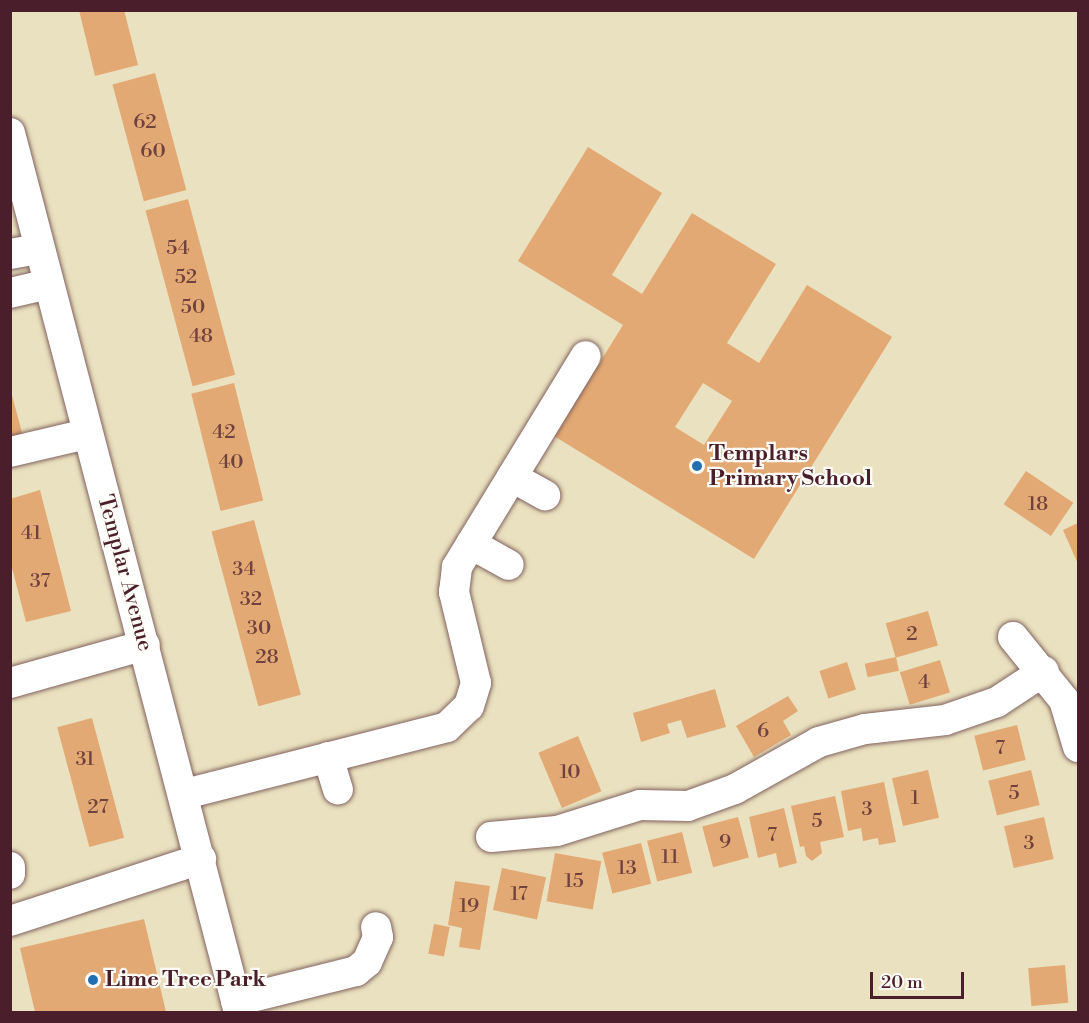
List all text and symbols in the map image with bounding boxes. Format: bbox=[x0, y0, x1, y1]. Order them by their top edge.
house number: 62 bbox=[133, 110, 157, 134]
house number: 60 bbox=[140, 139, 166, 163]
house number: 54 bbox=[166, 236, 190, 260]
house number: 52 bbox=[175, 265, 197, 289]
house number: 50 bbox=[181, 295, 205, 319]
house number: 48 bbox=[189, 324, 213, 348]
house number: 42 bbox=[212, 420, 236, 444]
place label: Templars Primary School bbox=[709, 440, 872, 492]
house number: 40 bbox=[218, 450, 244, 474]
marker: Templars Primary School bbox=[690, 459, 704, 473]
street label: Templar Avenue bbox=[91, 492, 159, 654]
house number: 18 bbox=[1028, 492, 1048, 516]
house number: 41 bbox=[21, 521, 41, 545]
house number: 34 bbox=[232, 557, 256, 581]
house number: 37 bbox=[30, 569, 50, 593]
house number: 32 bbox=[240, 587, 262, 611]
house number: 30 bbox=[247, 616, 271, 640]
house number: 2 bbox=[906, 622, 918, 646]
house number: 28 bbox=[255, 645, 279, 669]
house number: 4 bbox=[918, 670, 930, 694]
house number: 6 bbox=[757, 719, 769, 743]
house number: 7 bbox=[995, 736, 1005, 760]
house number: 31 bbox=[75, 747, 95, 771]
house number: 10 bbox=[559, 760, 581, 784]
house number: 5 bbox=[1008, 781, 1020, 805]
house number: 1 bbox=[911, 786, 919, 810]
house number: 27 bbox=[87, 795, 109, 819]
house number: 3 bbox=[861, 797, 873, 821]
house number: 5 bbox=[811, 809, 823, 833]
house number: 7 bbox=[767, 823, 777, 847]
house number: 9 bbox=[719, 830, 731, 854]
house number: 3 bbox=[1023, 831, 1035, 855]
house number: 11 bbox=[661, 845, 679, 869]
house number: 13 bbox=[617, 856, 637, 880]
house number: 15 bbox=[564, 869, 584, 893]
house number: 17 bbox=[510, 882, 528, 906]
house number: 19 bbox=[459, 894, 479, 918]
scale bar bbox=[873, 960, 968, 998]
place label: Lime Tree Park bbox=[105, 967, 266, 993]
text: 20 m bbox=[881, 971, 923, 994]
marker: Lime Tree Park bbox=[86, 973, 100, 987]

